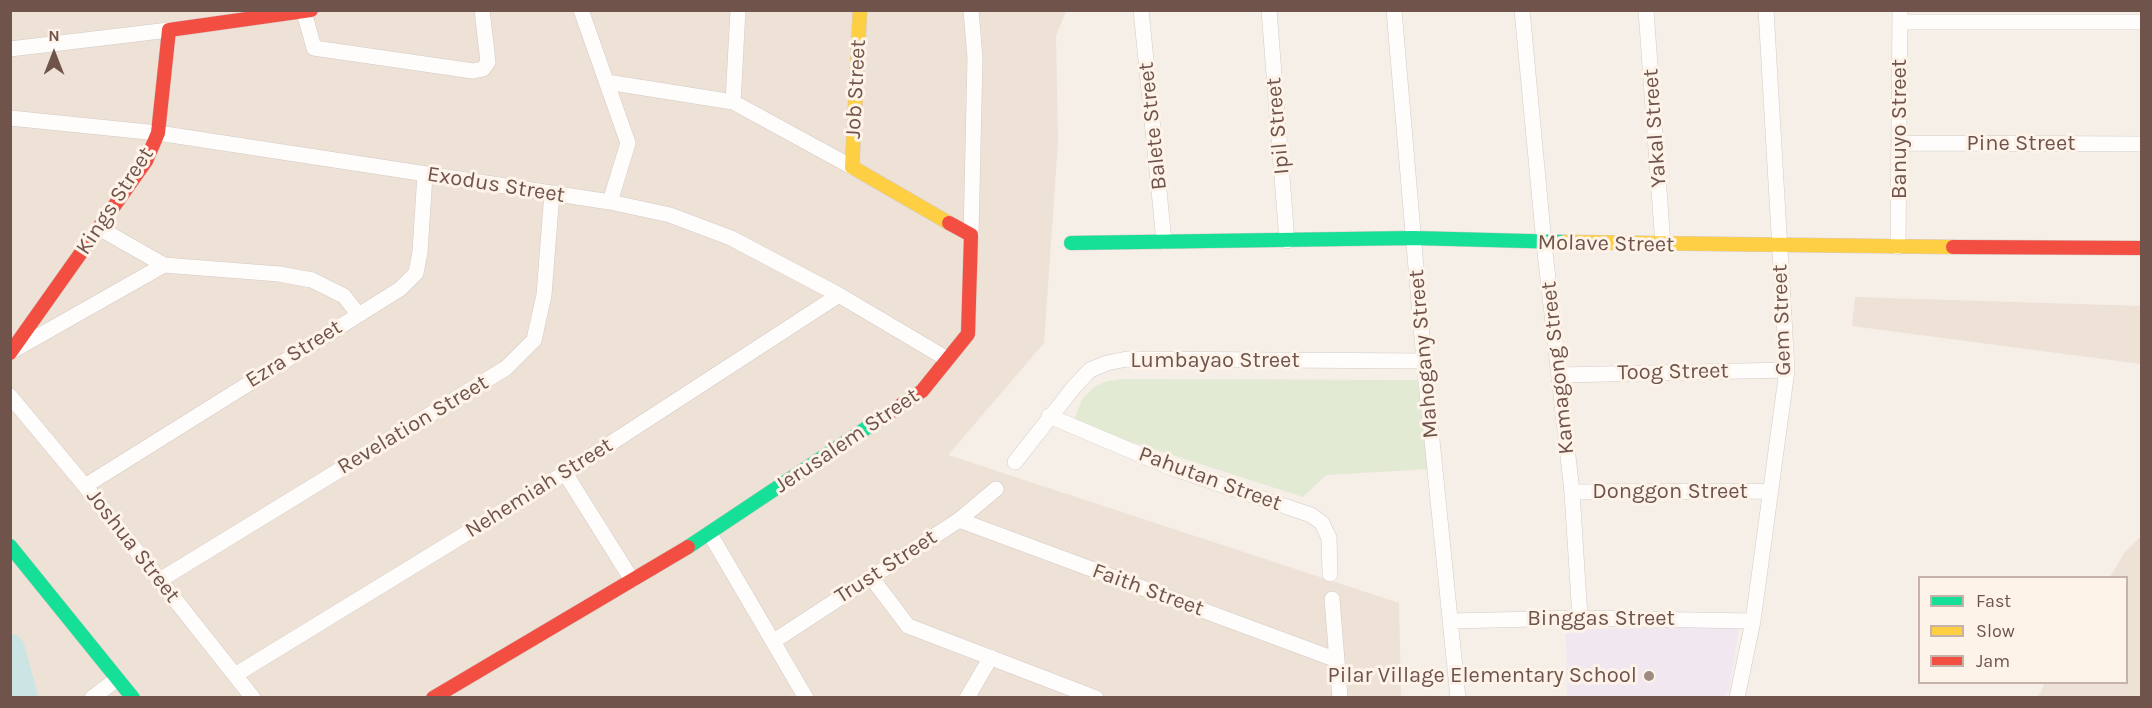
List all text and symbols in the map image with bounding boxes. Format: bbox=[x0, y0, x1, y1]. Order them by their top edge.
north arrow bbox=[24, 24, 84, 84]
text: N bbox=[48, 26, 60, 45]
street label: Job Street bbox=[840, 39, 872, 139]
street label: Banuyo Street bbox=[1887, 59, 1913, 199]
street label: Balete Street bbox=[1133, 61, 1173, 191]
street label: Yakal Street bbox=[1638, 68, 1672, 188]
street label: Ipil Street bbox=[1261, 76, 1295, 176]
street label: Pine Street bbox=[1967, 131, 2075, 157]
street label: Kings Street bbox=[70, 142, 160, 260]
street label: Exodus Street bbox=[425, 161, 567, 209]
street label: Molave Street bbox=[1537, 230, 1675, 258]
street label: Gem Street bbox=[1767, 264, 1797, 376]
street label: Mahogany Street bbox=[1403, 268, 1445, 440]
street label: Kamagong Street bbox=[1536, 280, 1580, 456]
street label: Ezra Street bbox=[241, 314, 347, 394]
street label: Lumbayao Street bbox=[1130, 348, 1300, 374]
street label: Toog Street bbox=[1617, 358, 1729, 386]
street label: Revelation Street bbox=[333, 370, 493, 480]
street label: Jerusalem Street bbox=[770, 383, 924, 499]
street label: Nehemiah Street bbox=[460, 432, 618, 544]
street label: Pahutan Street bbox=[1135, 441, 1285, 517]
street label: Donggon Street bbox=[1592, 479, 1748, 505]
street label: Joshua Street bbox=[80, 484, 186, 608]
street label: Trust Street bbox=[830, 524, 942, 610]
street label: Faith Street bbox=[1089, 558, 1207, 622]
legend bbox=[1918, 576, 2128, 684]
text: Fast bbox=[1976, 590, 2011, 612]
street label: Binggas Street bbox=[1527, 606, 1675, 632]
text: Slow bbox=[1976, 620, 2015, 642]
text: Jam bbox=[1976, 650, 2010, 672]
place label: Pilar Village Elementary School bbox=[1328, 663, 1637, 689]
marker: Pilar Village Elementary School bbox=[1642, 669, 1656, 683]

